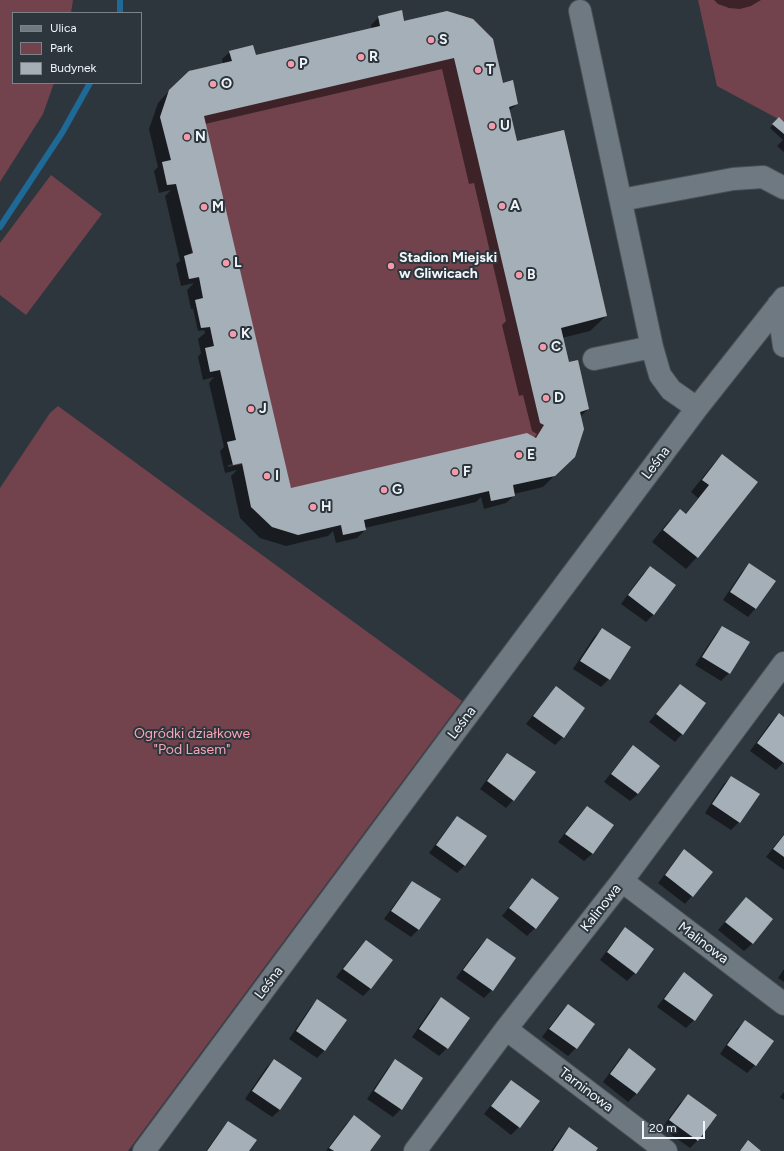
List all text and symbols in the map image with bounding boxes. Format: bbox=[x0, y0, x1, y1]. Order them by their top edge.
legend bbox=[12, 12, 142, 84]
text: Ulica bbox=[50, 21, 77, 35]
place label: S bbox=[439, 32, 447, 48]
marker: S bbox=[426, 35, 436, 45]
text: Park bbox=[50, 41, 73, 55]
place label: R bbox=[369, 49, 378, 65]
marker: R bbox=[356, 52, 366, 62]
place label: P bbox=[299, 56, 307, 72]
marker: P bbox=[286, 59, 296, 69]
text: Budynek bbox=[50, 61, 96, 75]
place label: T bbox=[486, 62, 494, 78]
marker: T bbox=[473, 65, 483, 75]
place label: O bbox=[221, 76, 232, 92]
marker: O bbox=[208, 79, 218, 89]
place label: U bbox=[500, 118, 510, 134]
marker: U bbox=[487, 121, 497, 131]
place label: N bbox=[195, 129, 206, 145]
marker: N bbox=[182, 132, 192, 142]
place label: A bbox=[510, 198, 520, 214]
place label: M bbox=[212, 199, 224, 215]
marker: A bbox=[497, 201, 507, 211]
marker: M bbox=[199, 202, 209, 212]
place label: Stadion Miejski w Gliwicach bbox=[399, 250, 497, 282]
place label: L bbox=[234, 255, 242, 271]
marker: L bbox=[221, 258, 231, 268]
marker: Stadion Miejski w Gliwicach bbox=[386, 261, 396, 271]
place label: B bbox=[527, 267, 536, 283]
marker: B bbox=[514, 270, 524, 280]
place label: K bbox=[241, 326, 250, 342]
marker: K bbox=[228, 329, 238, 339]
place label: C bbox=[551, 339, 561, 355]
marker: C bbox=[538, 342, 548, 352]
place label: D bbox=[554, 390, 564, 406]
marker: D bbox=[541, 393, 551, 403]
place label: J bbox=[259, 401, 267, 417]
marker: J bbox=[246, 404, 256, 414]
street label: Leśna bbox=[638, 443, 674, 483]
place label: E bbox=[527, 447, 535, 463]
marker: E bbox=[514, 450, 524, 460]
place label: F bbox=[463, 464, 471, 480]
marker: F bbox=[450, 467, 460, 477]
place label: I bbox=[275, 468, 279, 484]
marker: I bbox=[262, 471, 272, 481]
place label: G bbox=[392, 482, 402, 498]
marker: G bbox=[379, 485, 389, 495]
place label: H bbox=[321, 499, 331, 515]
marker: H bbox=[308, 502, 318, 512]
street label: Leśna bbox=[444, 703, 480, 743]
park label: Ogródki działkowe "Pod Lasem" bbox=[134, 726, 250, 758]
street label: Kalinowa bbox=[577, 881, 625, 935]
street label: Malinowa bbox=[674, 919, 732, 967]
street label: Leśna bbox=[251, 963, 287, 1003]
street label: Tarninowa bbox=[556, 1064, 616, 1116]
scale bar bbox=[644, 1113, 707, 1139]
text: 20 m bbox=[649, 1121, 677, 1135]

